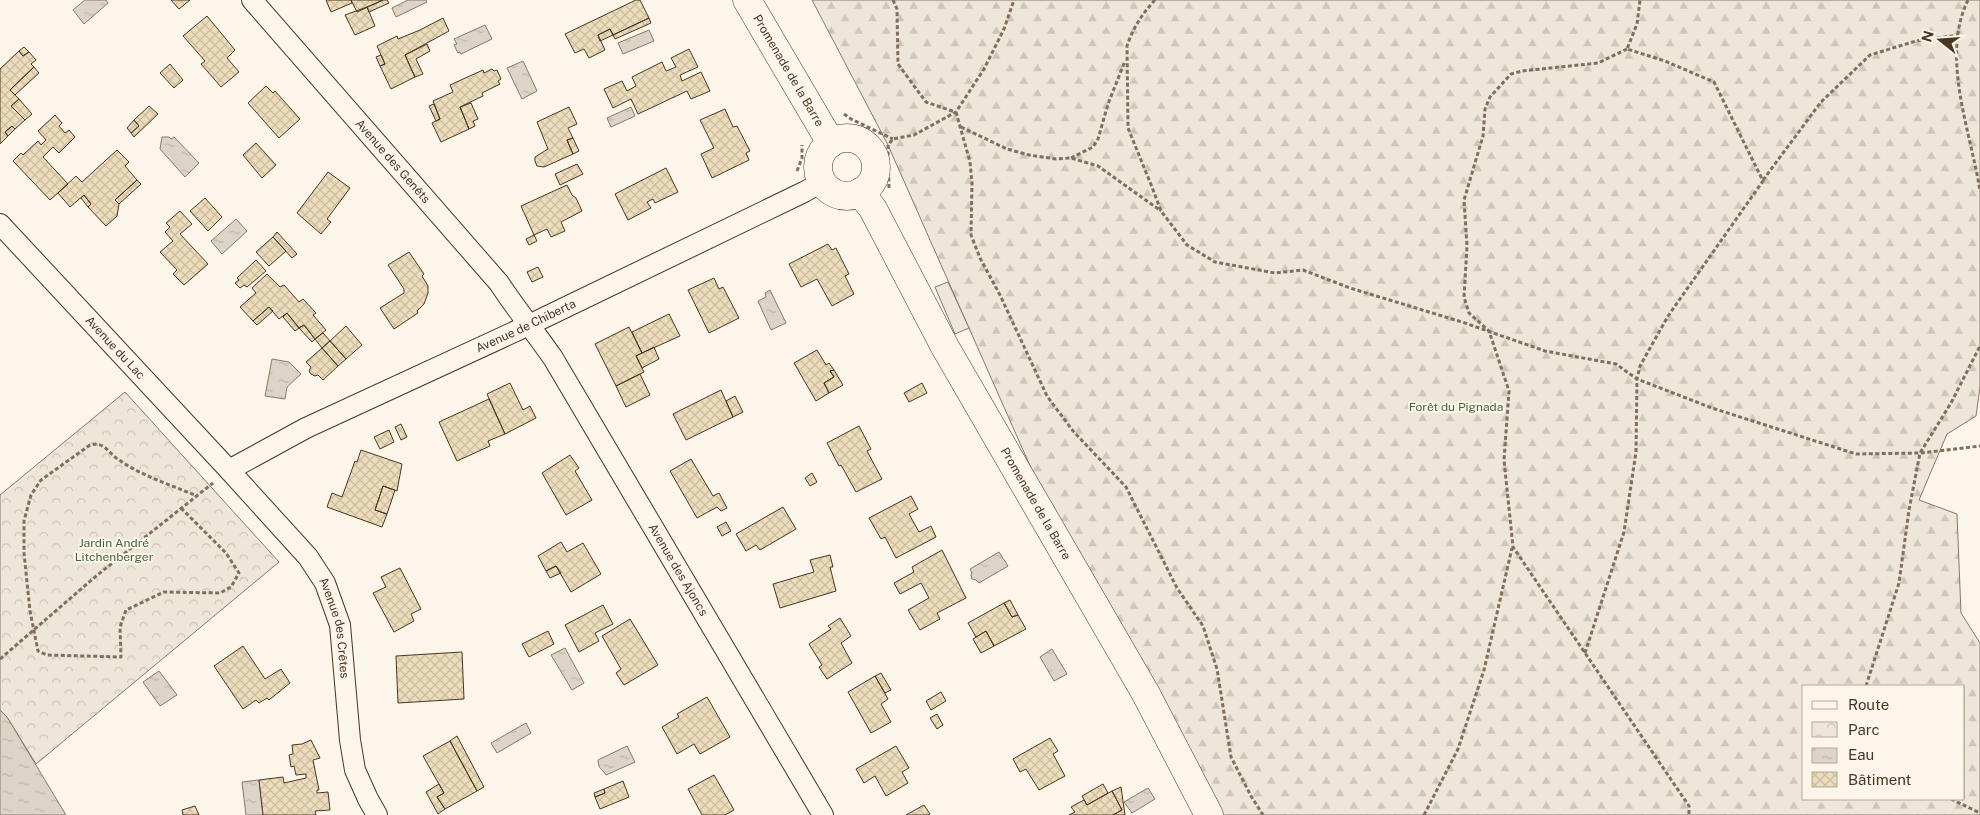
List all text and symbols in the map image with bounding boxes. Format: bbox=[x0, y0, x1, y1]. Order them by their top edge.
street label: Promenade de la Barre bbox=[750, 12, 827, 129]
north arrow bbox=[1915, 15, 1965, 65]
text: N bbox=[1918, 29, 1937, 44]
street label: Avenue des Genêts bbox=[352, 116, 433, 206]
street label: Avenue de Chiberta bbox=[474, 296, 578, 356]
street label: Avenue du Lac bbox=[82, 313, 148, 382]
park label: Forêt du Pignada bbox=[1409, 400, 1503, 414]
street label: Promenade de la Barre bbox=[998, 445, 1074, 562]
street label: Avenue des Ajoncs bbox=[645, 521, 711, 618]
park label: Jardin André Litchenberger bbox=[75, 536, 154, 564]
street label: Avenue des Crêtes bbox=[316, 575, 352, 679]
legend bbox=[1802, 685, 1965, 800]
text: Route bbox=[1848, 696, 1889, 713]
text: Parc bbox=[1848, 721, 1880, 738]
text: Eau bbox=[1848, 746, 1874, 763]
text: Bâtiment bbox=[1848, 771, 1911, 788]

